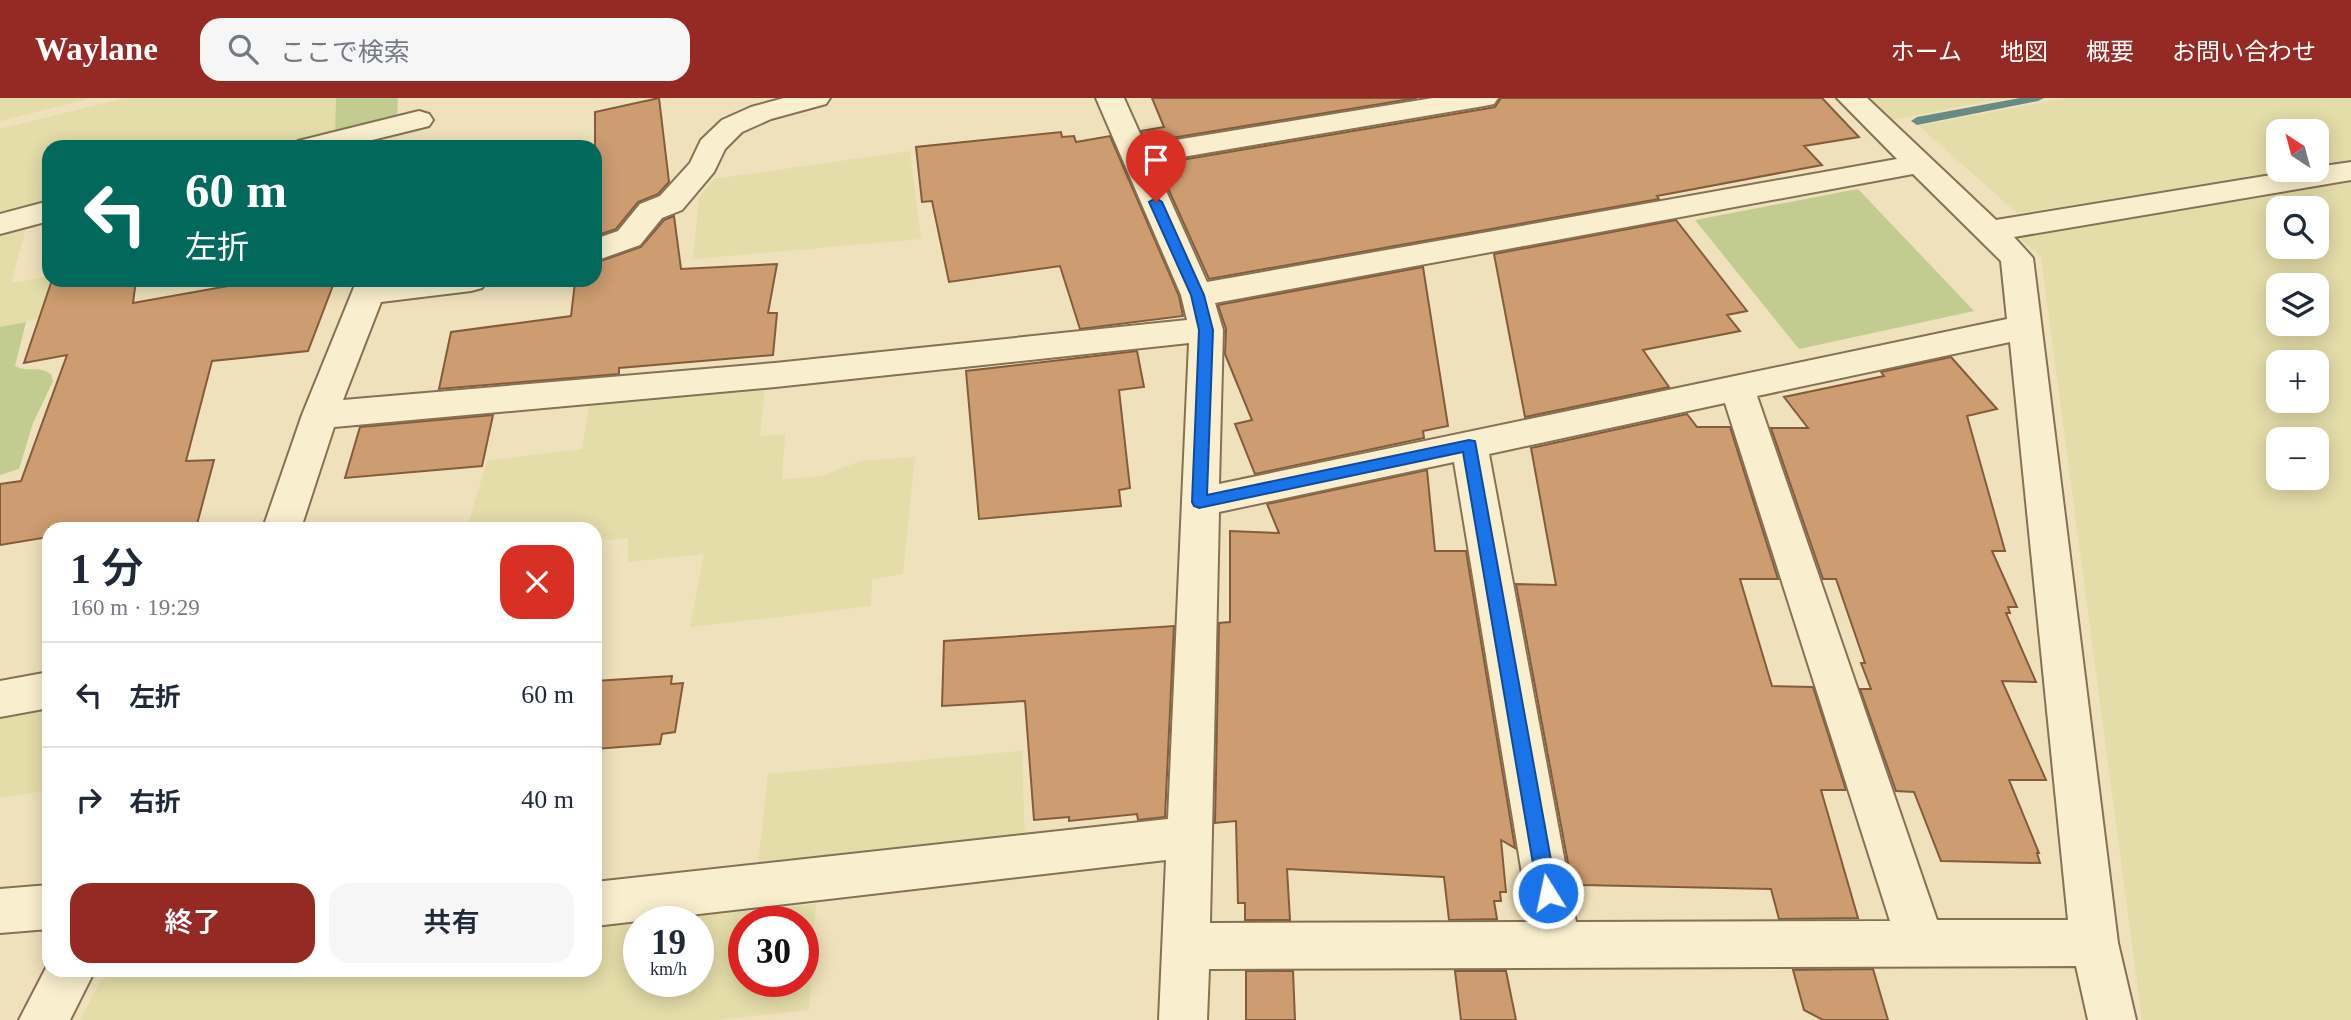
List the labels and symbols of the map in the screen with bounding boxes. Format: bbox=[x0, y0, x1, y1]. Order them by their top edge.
north arrow bbox=[2266, 119, 2329, 182]
pin bbox=[1126, 130, 1186, 202]
position arrow bbox=[1511, 856, 1585, 930]
speed limit sign: 30 bbox=[728, 906, 819, 997]

